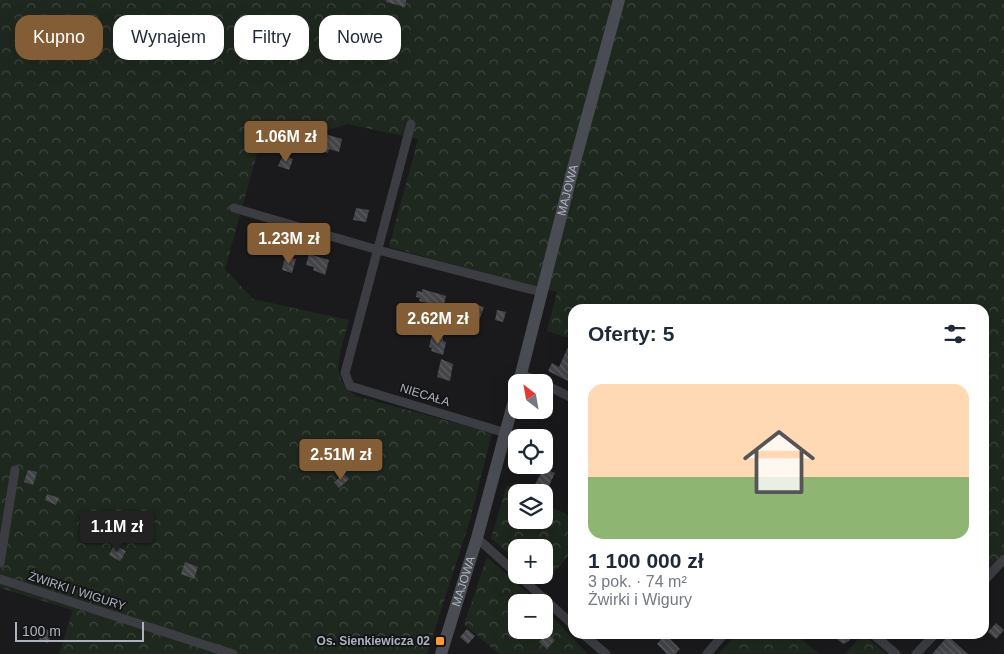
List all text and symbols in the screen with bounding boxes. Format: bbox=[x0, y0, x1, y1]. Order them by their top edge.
chip: Kupno bbox=[15, 15, 103, 60]
chip: Wynajem bbox=[113, 15, 224, 60]
chip: Filtry bbox=[234, 15, 309, 60]
chip: Nowe bbox=[319, 15, 401, 60]
pin: 1.06M zł bbox=[234, 120, 338, 163]
text: 1.06M zł bbox=[255, 128, 317, 145]
street label: MAJOWA bbox=[554, 163, 581, 217]
pin: 1.23M zł bbox=[237, 222, 341, 265]
text: 1.23M zł bbox=[258, 230, 320, 247]
pin: 2.62M zł bbox=[386, 302, 490, 345]
text: 2.62M zł bbox=[407, 310, 469, 327]
icon: filters bbox=[941, 320, 969, 348]
text: Oferty: 5 bbox=[588, 322, 674, 345]
north arrow bbox=[508, 374, 552, 419]
map controls bbox=[508, 374, 553, 639]
street label: NIECAŁA bbox=[398, 381, 452, 409]
icon: home bbox=[734, 417, 824, 507]
button: locate bbox=[508, 429, 553, 474]
pin: 2.51M zł bbox=[289, 438, 393, 481]
text: 2.51M zł bbox=[310, 446, 372, 463]
button: layers bbox=[508, 484, 553, 529]
pin: 1.1M zł bbox=[71, 510, 163, 553]
text: 1.1M zł bbox=[91, 518, 143, 535]
button: + bbox=[508, 539, 553, 584]
text: 1 100 000 zł bbox=[588, 549, 704, 572]
street label: MAJOWA bbox=[449, 554, 478, 608]
street label: ŻWIRKI I WIGURY bbox=[27, 569, 127, 613]
text: 3 pok. · 74 m² bbox=[588, 573, 687, 590]
text: Żwirki i Wigury bbox=[588, 591, 692, 608]
button: − bbox=[508, 594, 553, 639]
scale bar bbox=[15, 619, 144, 642]
text: 100 m bbox=[22, 623, 61, 639]
place label: Os. Sienkiewicza 02 bbox=[317, 634, 430, 648]
marker: Os. Sienkiewicza 02 bbox=[434, 635, 446, 647]

